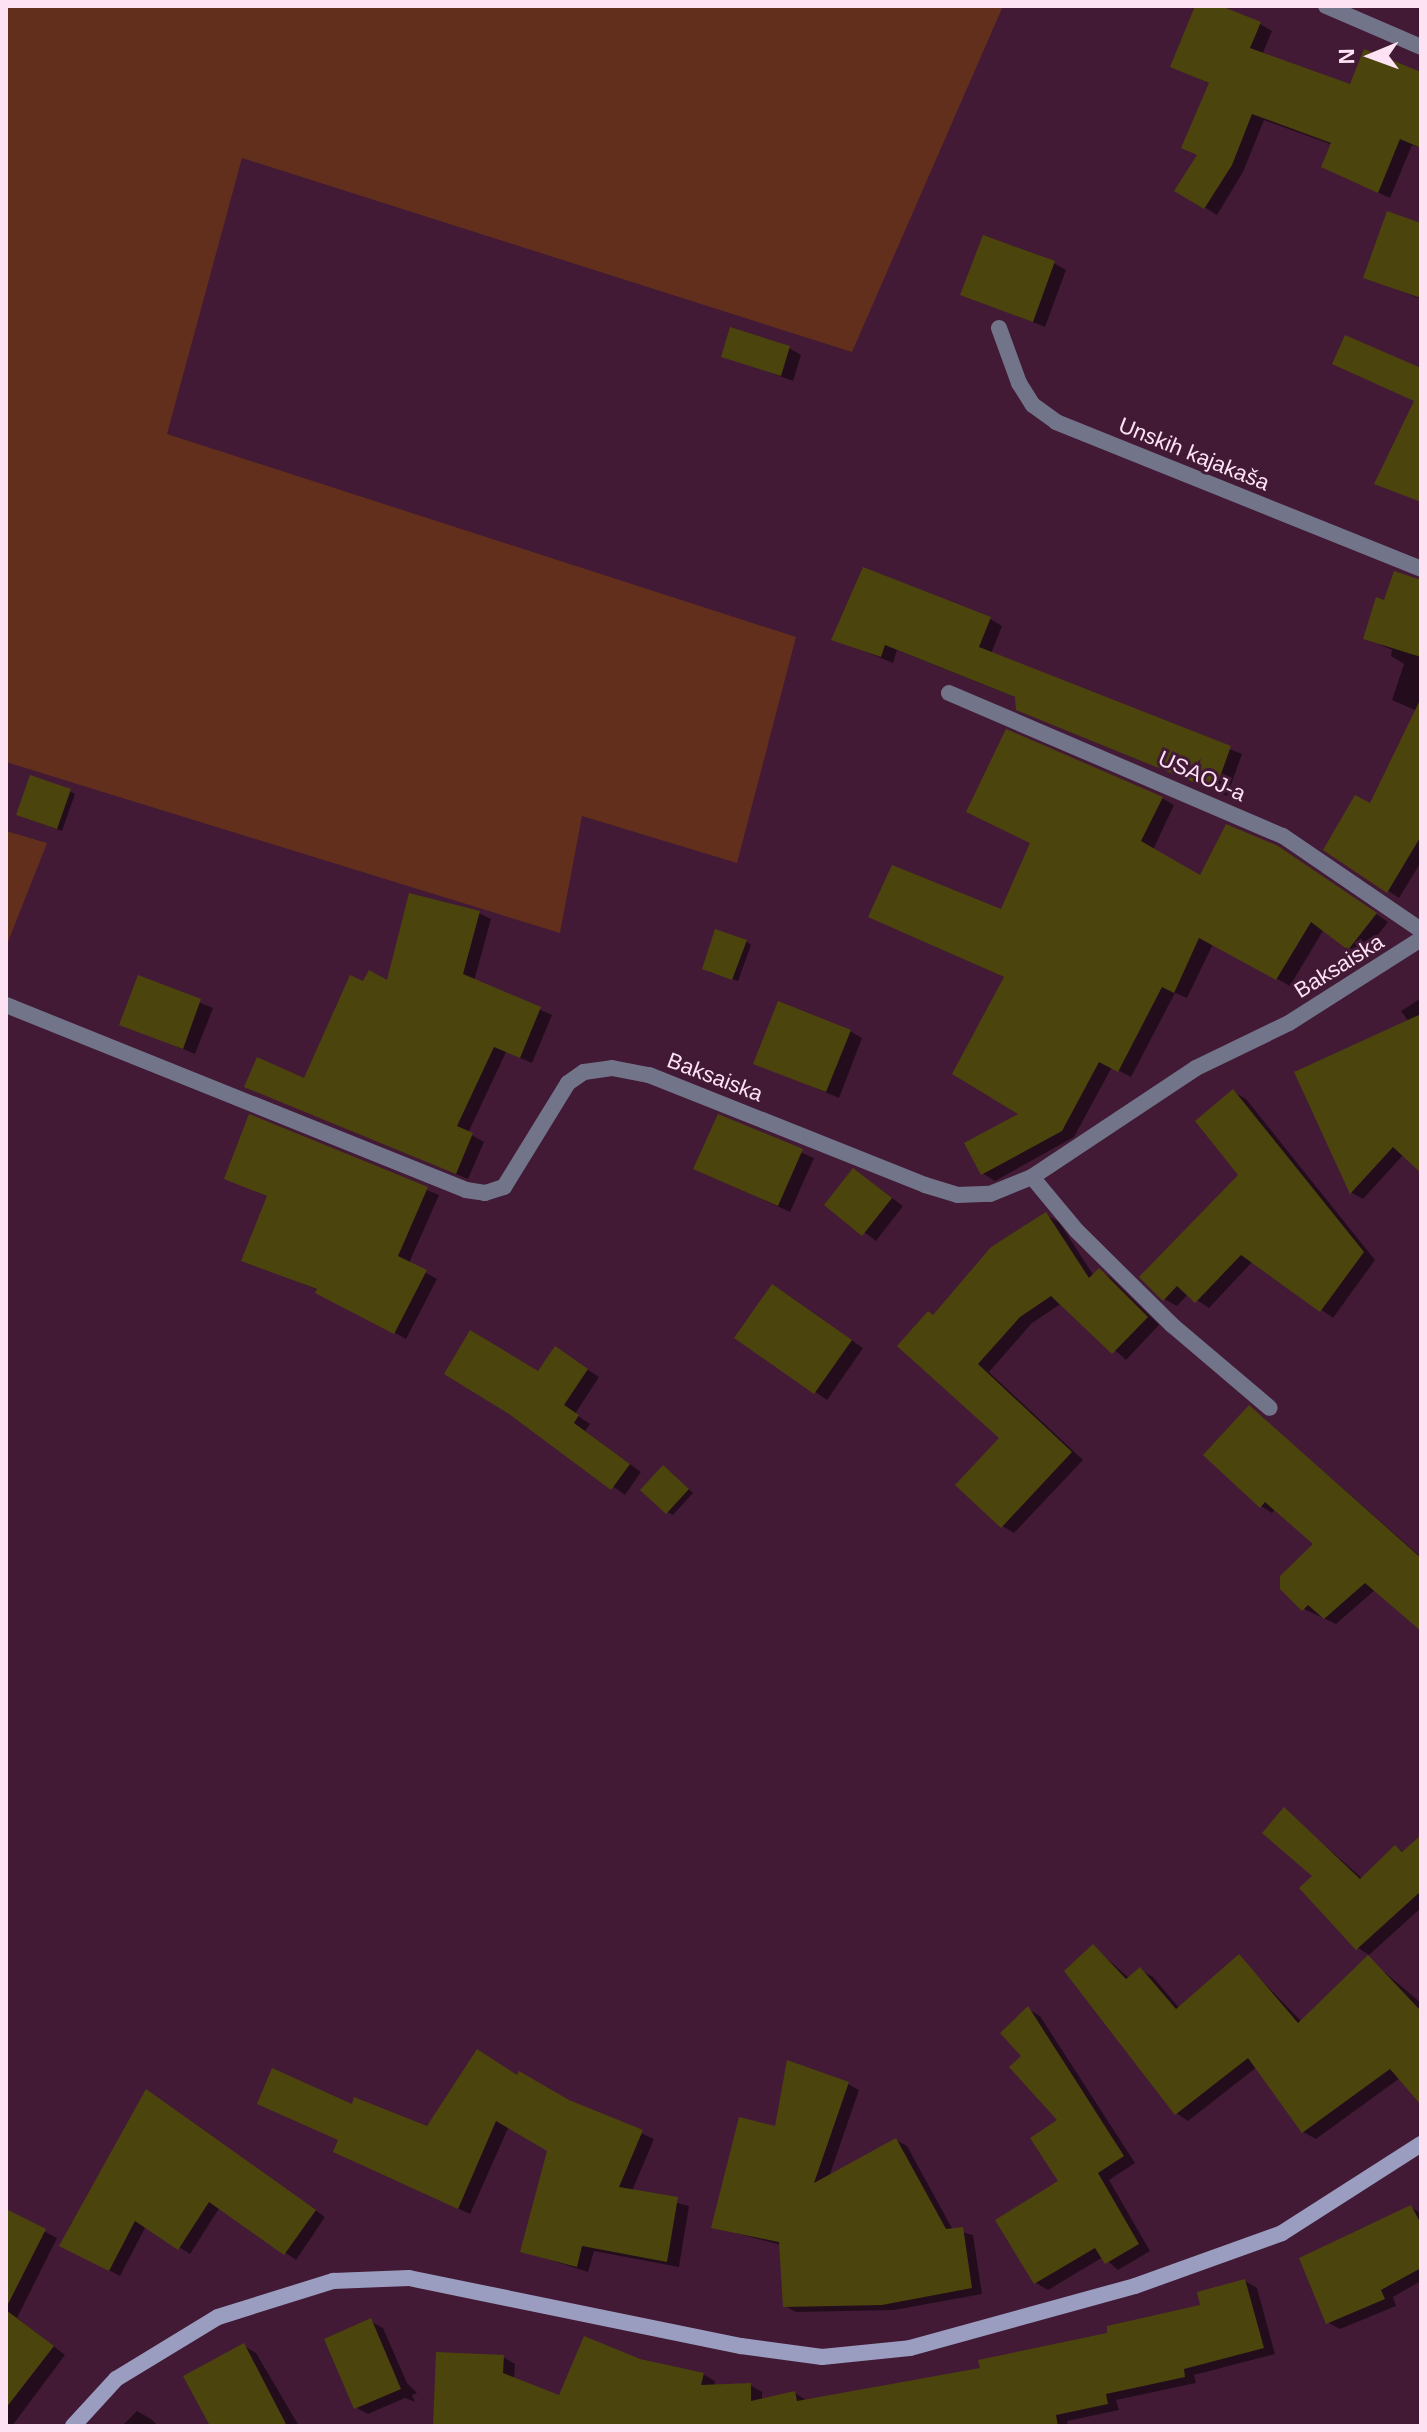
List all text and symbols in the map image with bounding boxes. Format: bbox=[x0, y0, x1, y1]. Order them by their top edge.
north arrow bbox=[1331, 16, 1411, 96]
text: N bbox=[1334, 48, 1359, 65]
street label: Unskih kajakaša bbox=[1115, 412, 1273, 496]
street label: USAOJ-a bbox=[1154, 745, 1250, 807]
street label: Baksaiska bbox=[1289, 928, 1389, 1004]
street label: Baksaiska bbox=[663, 1047, 767, 1107]

